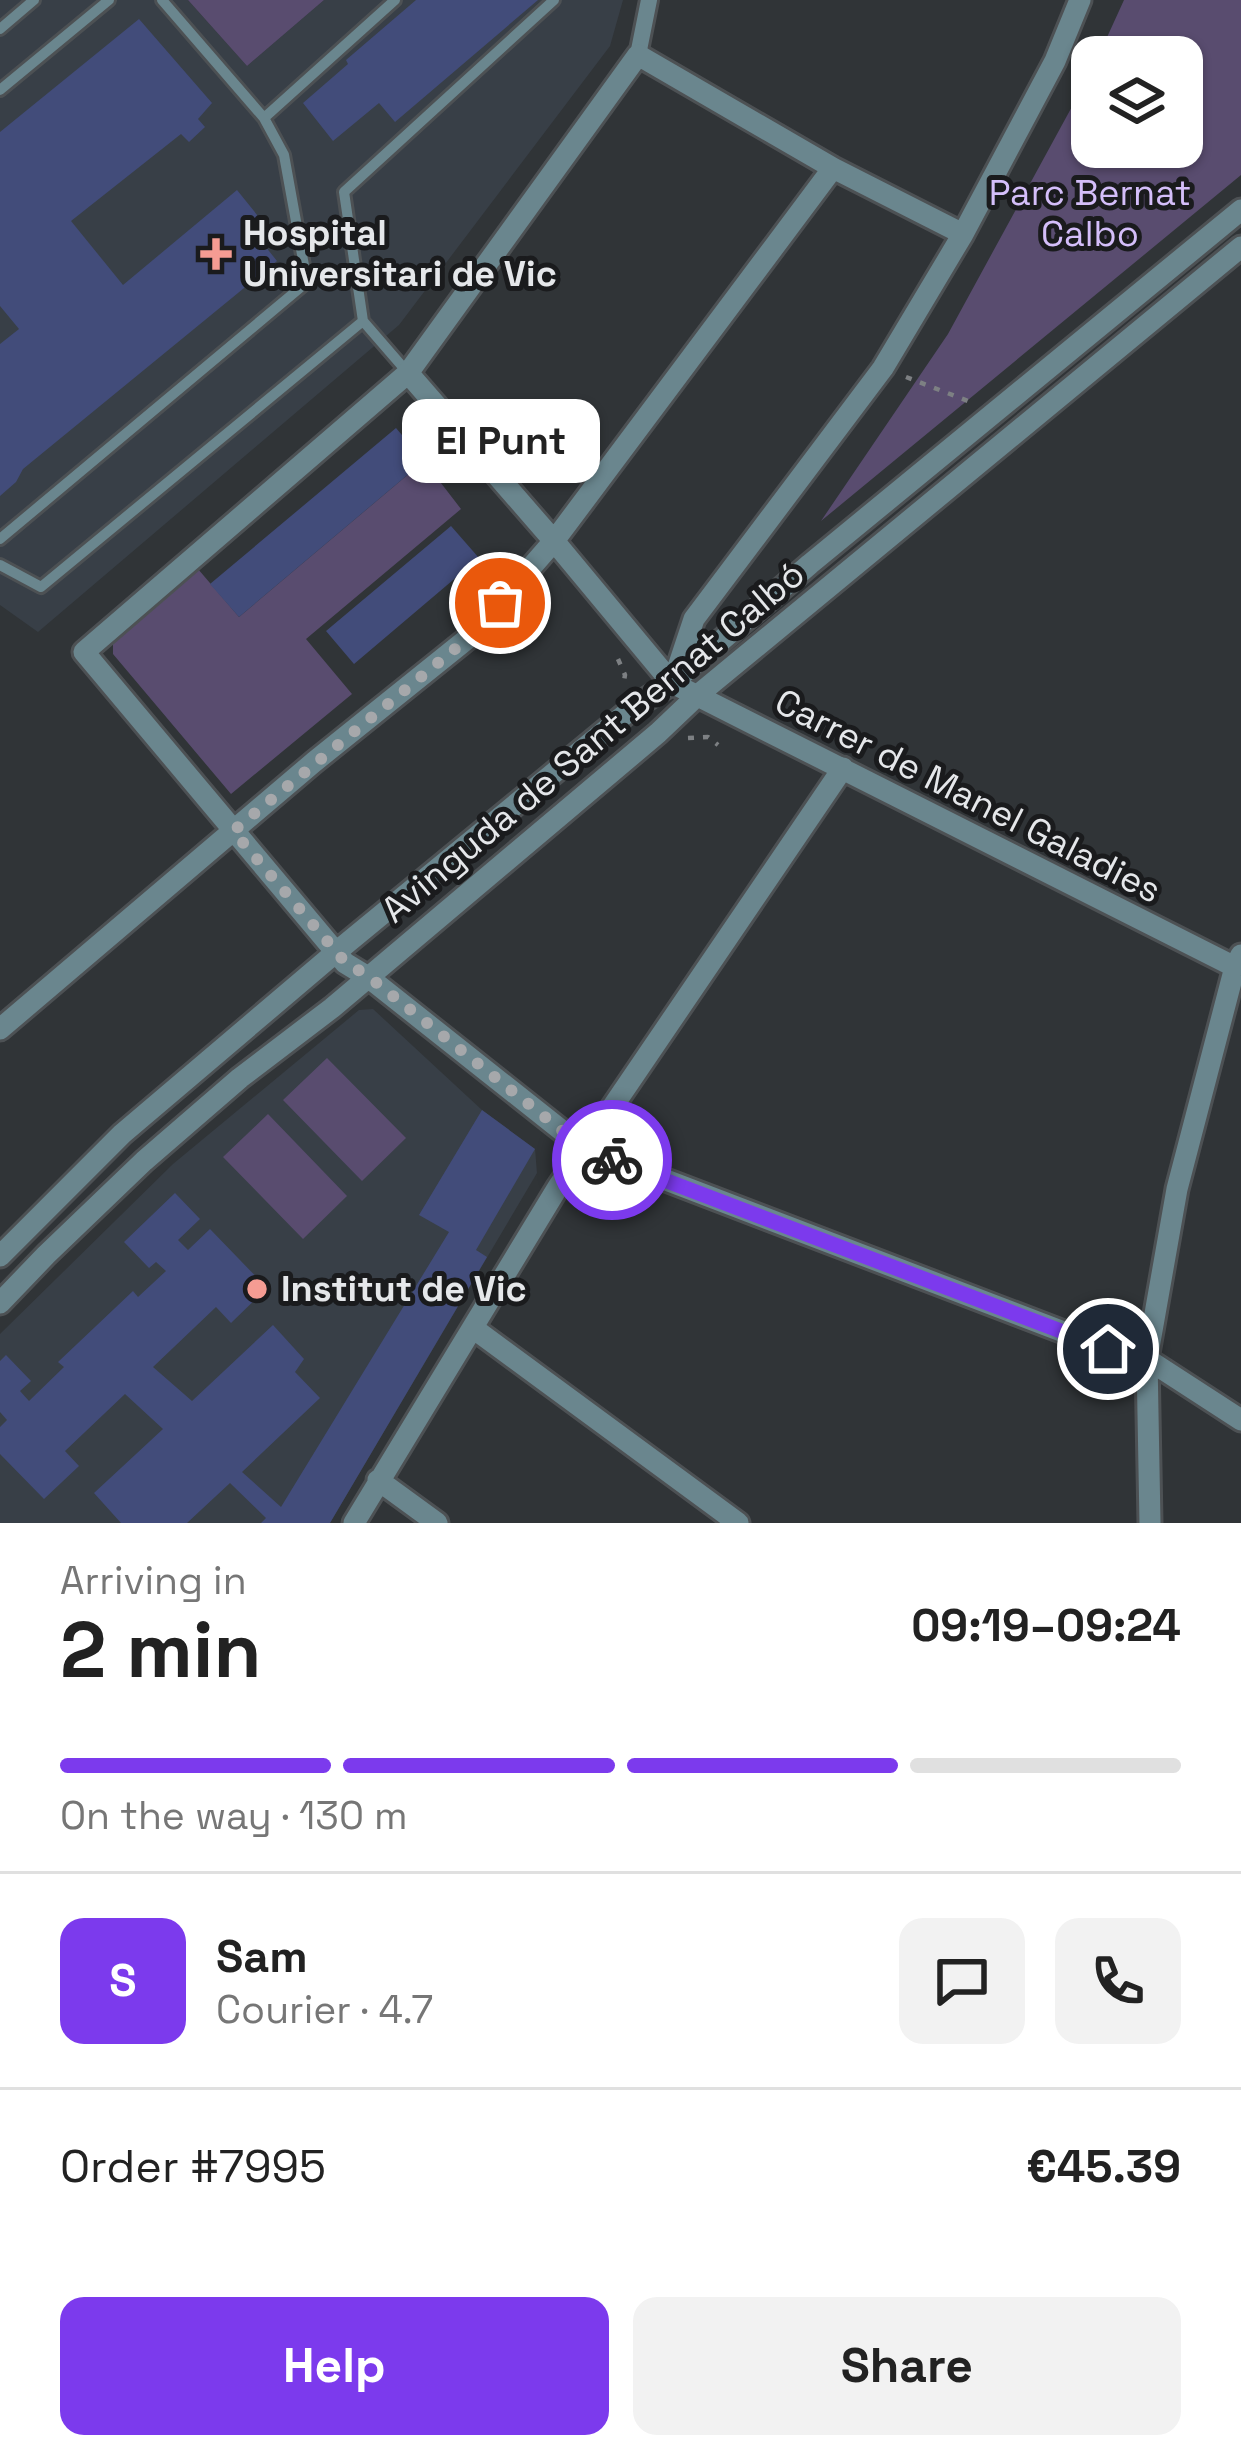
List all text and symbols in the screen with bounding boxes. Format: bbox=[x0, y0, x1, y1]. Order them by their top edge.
map controls bbox=[1071, 36, 1203, 168]
button: layers bbox=[1071, 36, 1203, 168]
park label: Parc Bernat Calbo bbox=[989, 170, 1191, 257]
place label: Hospital Universitari de Vic bbox=[243, 210, 557, 297]
marker: Hospital Universitari de Vic bbox=[200, 238, 232, 270]
callout: El Punt bbox=[401, 399, 599, 483]
text: El Punt bbox=[436, 416, 566, 465]
street label: Avinguda de Sant Bernat Calbó bbox=[372, 551, 814, 933]
pin bbox=[449, 552, 551, 654]
icon: bag bbox=[467, 570, 533, 636]
street label: Carrer de Manel Galadies bbox=[767, 679, 1169, 913]
courier bbox=[552, 1100, 672, 1220]
icon: bike bbox=[579, 1127, 645, 1193]
place label: Institut de Vic bbox=[281, 1266, 527, 1312]
marker: Institut de Vic bbox=[244, 1276, 270, 1302]
pin bbox=[1057, 1298, 1159, 1400]
icon: home bbox=[1075, 1316, 1141, 1382]
text: Arriving in bbox=[60, 1556, 247, 1605]
text: 09:19–09:24 bbox=[911, 1597, 1181, 1654]
text: 2 min bbox=[60, 1600, 262, 1700]
text: On the way · 130 m bbox=[60, 1791, 407, 1840]
button: chat bbox=[899, 1918, 1025, 2044]
button: phone bbox=[1055, 1918, 1181, 2044]
text: Sam bbox=[216, 1928, 308, 1985]
text: S bbox=[109, 1952, 137, 2009]
text: Courier · 4.7 bbox=[216, 1985, 433, 2034]
text: Order #7995 bbox=[60, 2138, 326, 2195]
text: €45.39 bbox=[1026, 2138, 1181, 2195]
button: Help bbox=[60, 2297, 609, 2435]
button: Share bbox=[633, 2297, 1181, 2435]

